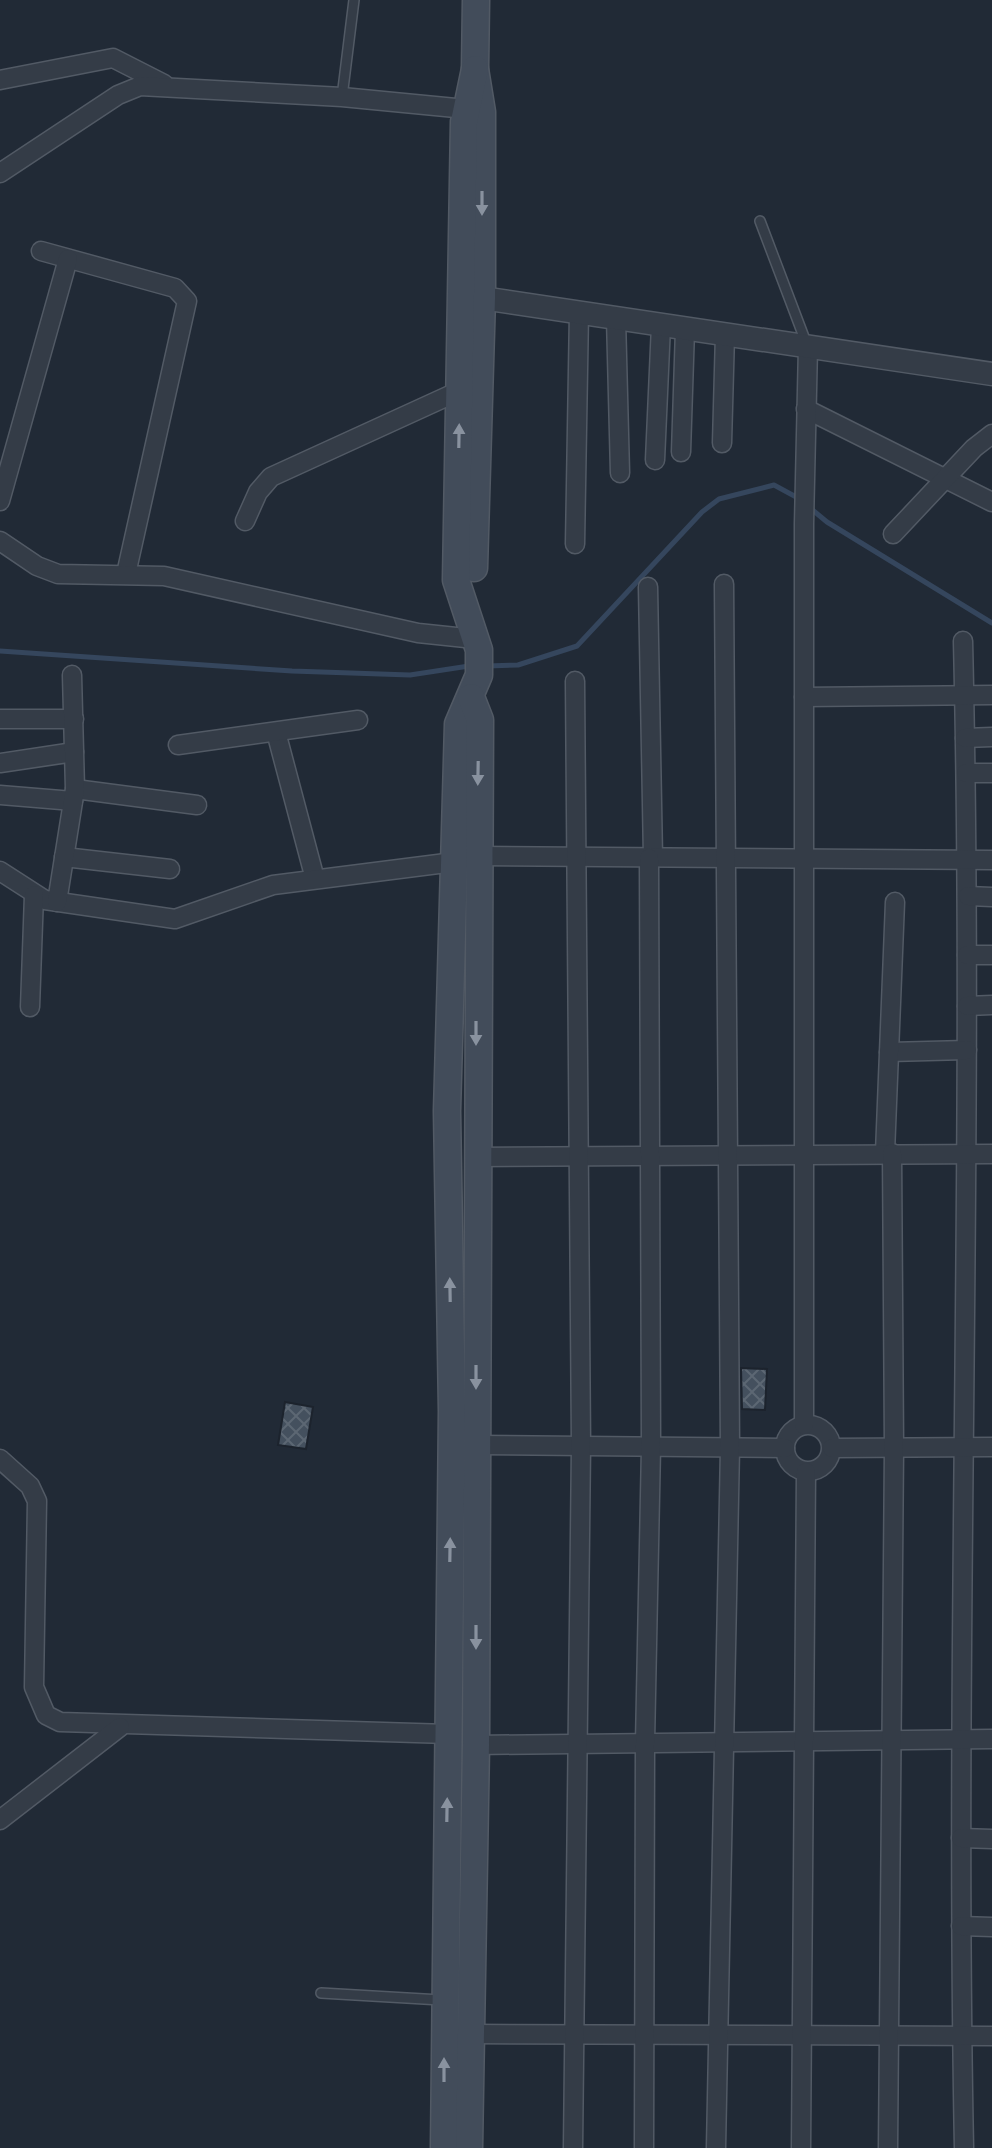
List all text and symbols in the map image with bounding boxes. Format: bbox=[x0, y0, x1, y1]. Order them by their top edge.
one-way arrow bbox=[476, 191, 488, 216]
one-way arrow bbox=[452, 423, 465, 448]
one-way arrow bbox=[472, 761, 485, 786]
one-way arrow bbox=[470, 1021, 482, 1046]
one-way arrow bbox=[444, 1277, 456, 1302]
one-way arrow bbox=[470, 1365, 482, 1390]
one-way arrow bbox=[444, 1537, 456, 1562]
one-way arrow bbox=[470, 1625, 482, 1650]
one-way arrow bbox=[441, 1797, 453, 1822]
one-way arrow bbox=[438, 2057, 450, 2082]

